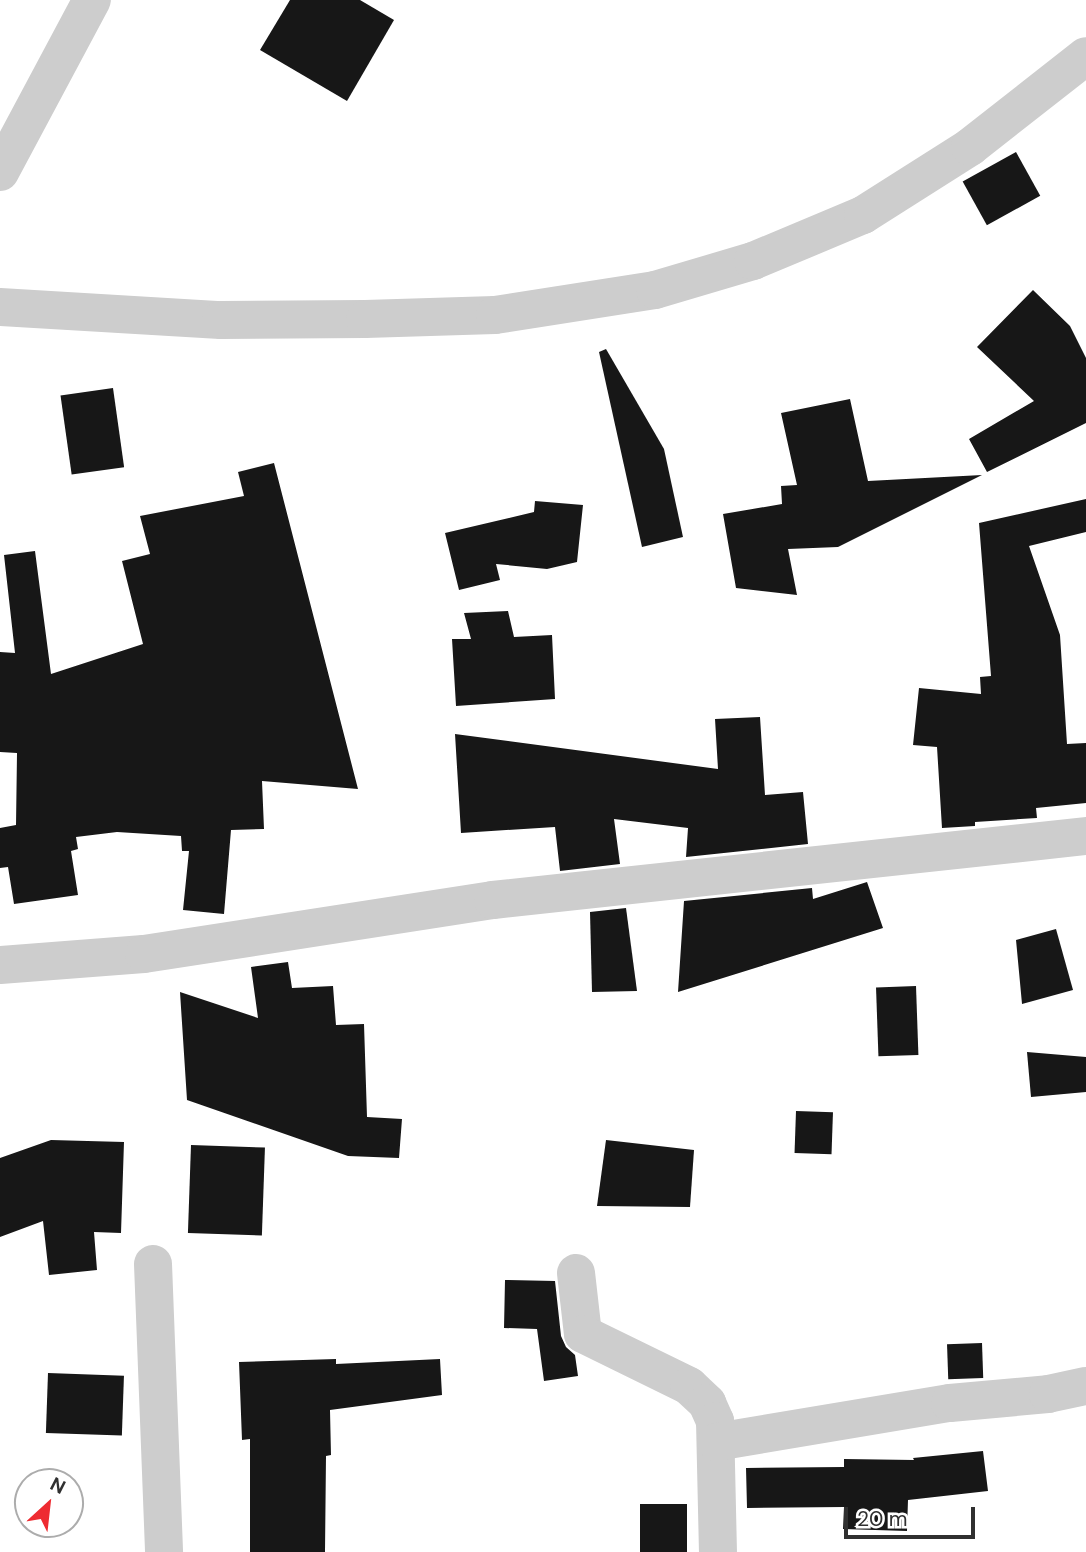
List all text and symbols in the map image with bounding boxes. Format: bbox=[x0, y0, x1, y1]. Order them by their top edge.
north arrow bbox=[14, 1468, 84, 1538]
text: N bbox=[46, 1471, 70, 1500]
scale bar bbox=[848, 1492, 979, 1536]
text: 20 m bbox=[857, 1505, 908, 1533]

